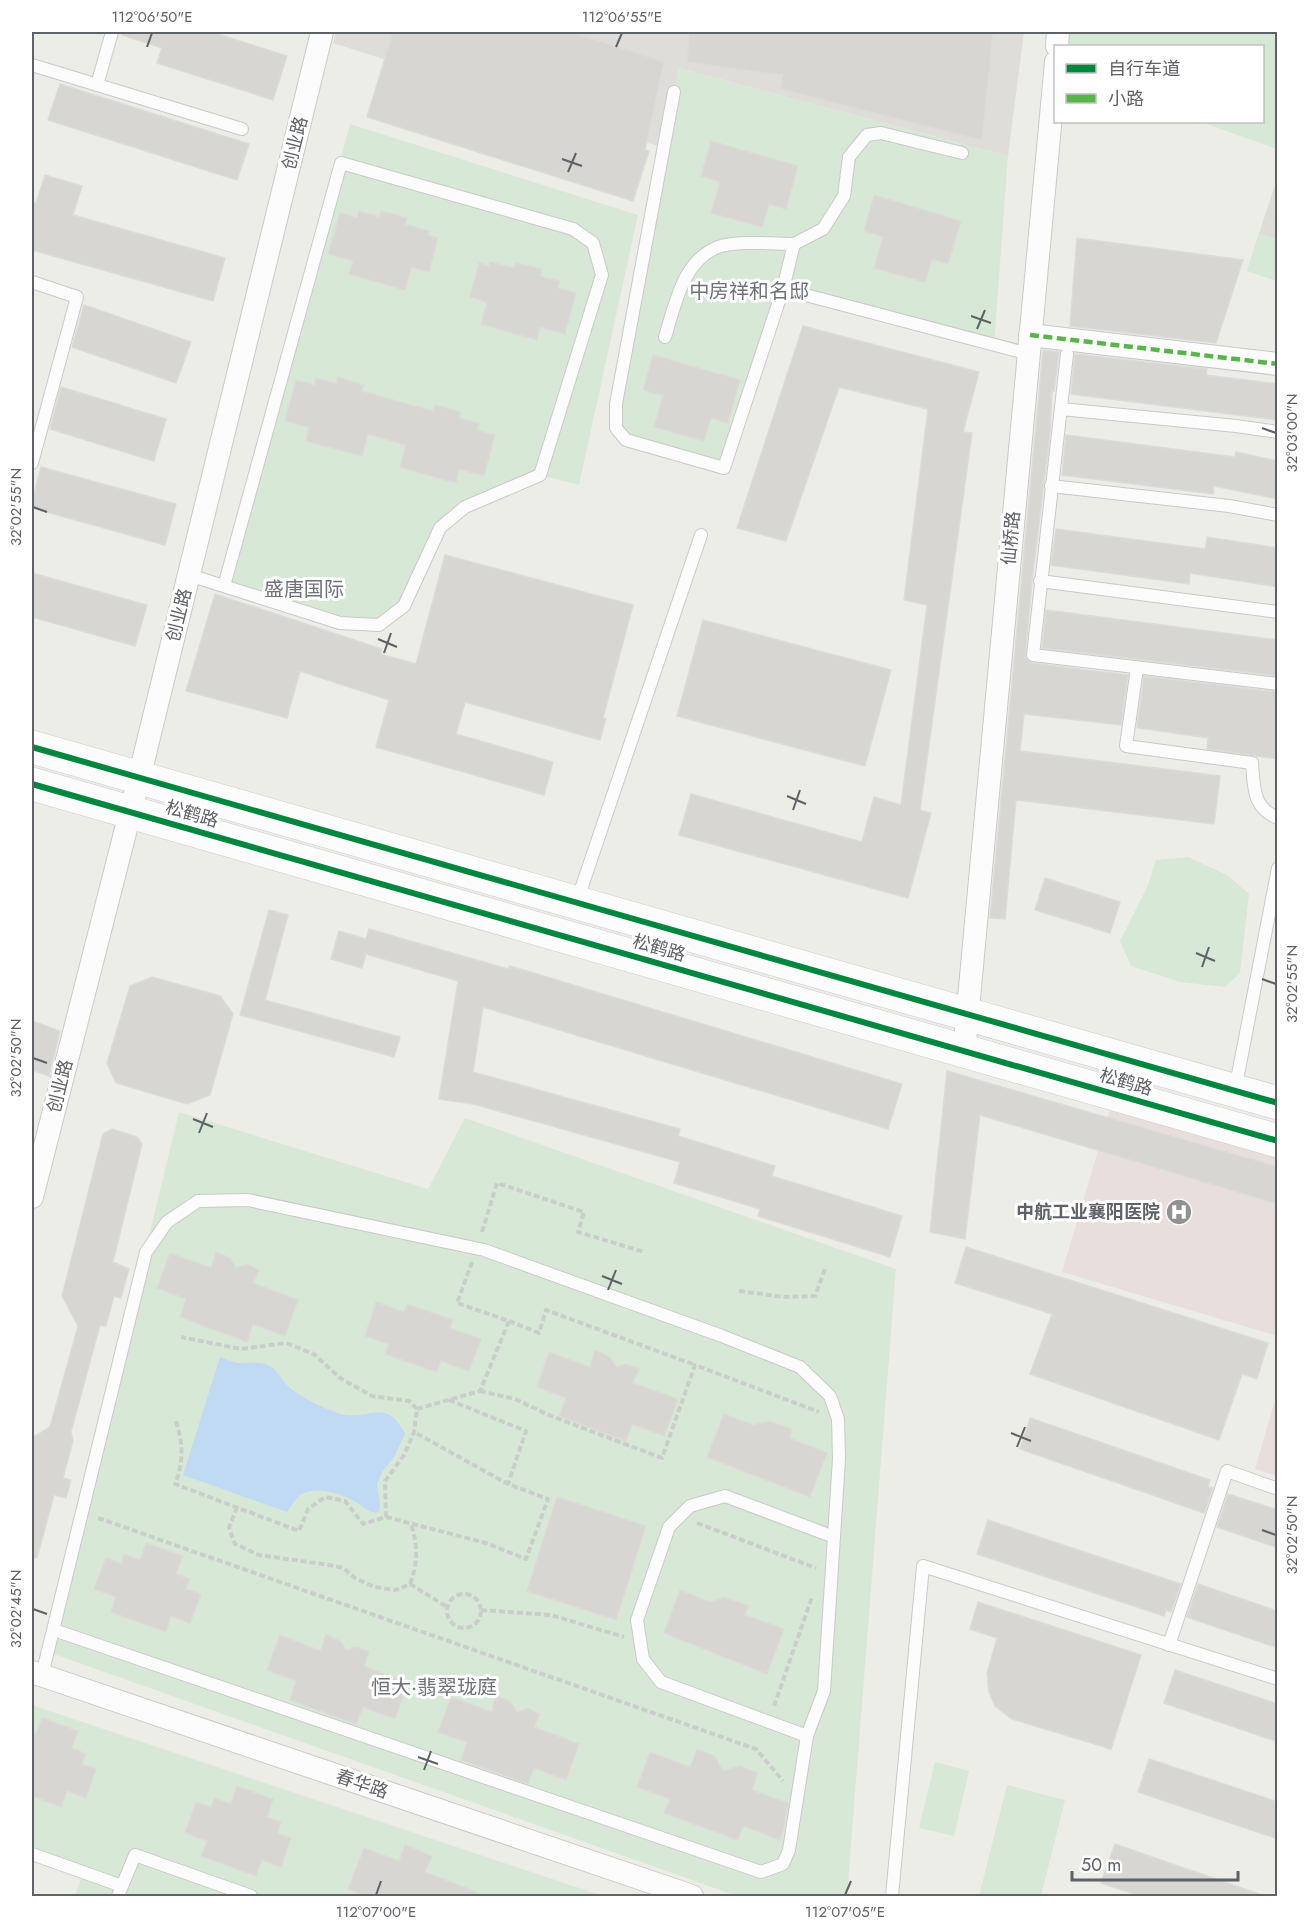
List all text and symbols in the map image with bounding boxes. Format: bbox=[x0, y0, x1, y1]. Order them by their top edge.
text: 112°06'50"E bbox=[112, 6, 192, 28]
text: 112°06'55"E bbox=[582, 6, 662, 28]
legend bbox=[1054, 45, 1264, 123]
text: 自行车道 bbox=[1108, 56, 1180, 82]
text: 小路 bbox=[1108, 86, 1144, 112]
street label: 创业路 bbox=[276, 114, 314, 172]
district label: 中房祥和名邸 bbox=[689, 277, 809, 306]
text: 32°03'00"N bbox=[1281, 394, 1303, 472]
text: 32°02'55"N bbox=[5, 468, 27, 546]
street label: 仙桥路 bbox=[996, 510, 1026, 566]
district label: 盛唐国际 bbox=[264, 575, 344, 604]
street label: 创业路 bbox=[160, 586, 198, 644]
street label: 松鹤路 bbox=[162, 794, 222, 834]
street label: 松鹤路 bbox=[629, 928, 689, 968]
text: 32°02'55"N bbox=[1281, 945, 1303, 1023]
text: 32°02'50"N bbox=[5, 1019, 27, 1097]
street label: 创业路 bbox=[41, 1057, 79, 1115]
street label: 松鹤路 bbox=[1096, 1062, 1156, 1102]
hospital icon: 中航工业襄阳医院 bbox=[1164, 1197, 1194, 1227]
place label: 中航工业襄阳医院 bbox=[1016, 1199, 1160, 1225]
text: 32°02'50"N bbox=[1281, 1496, 1303, 1574]
text: 32°02'45"N bbox=[5, 1570, 27, 1648]
district label: 恒大·翡翠珑庭 bbox=[371, 1673, 497, 1702]
street label: 春华路 bbox=[332, 1763, 392, 1805]
scale bar bbox=[1072, 1844, 1238, 1882]
text: 50 m bbox=[1081, 1852, 1121, 1878]
text: 112°07'00"E bbox=[336, 1901, 416, 1923]
text: 112°07'05"E bbox=[805, 1901, 885, 1923]

